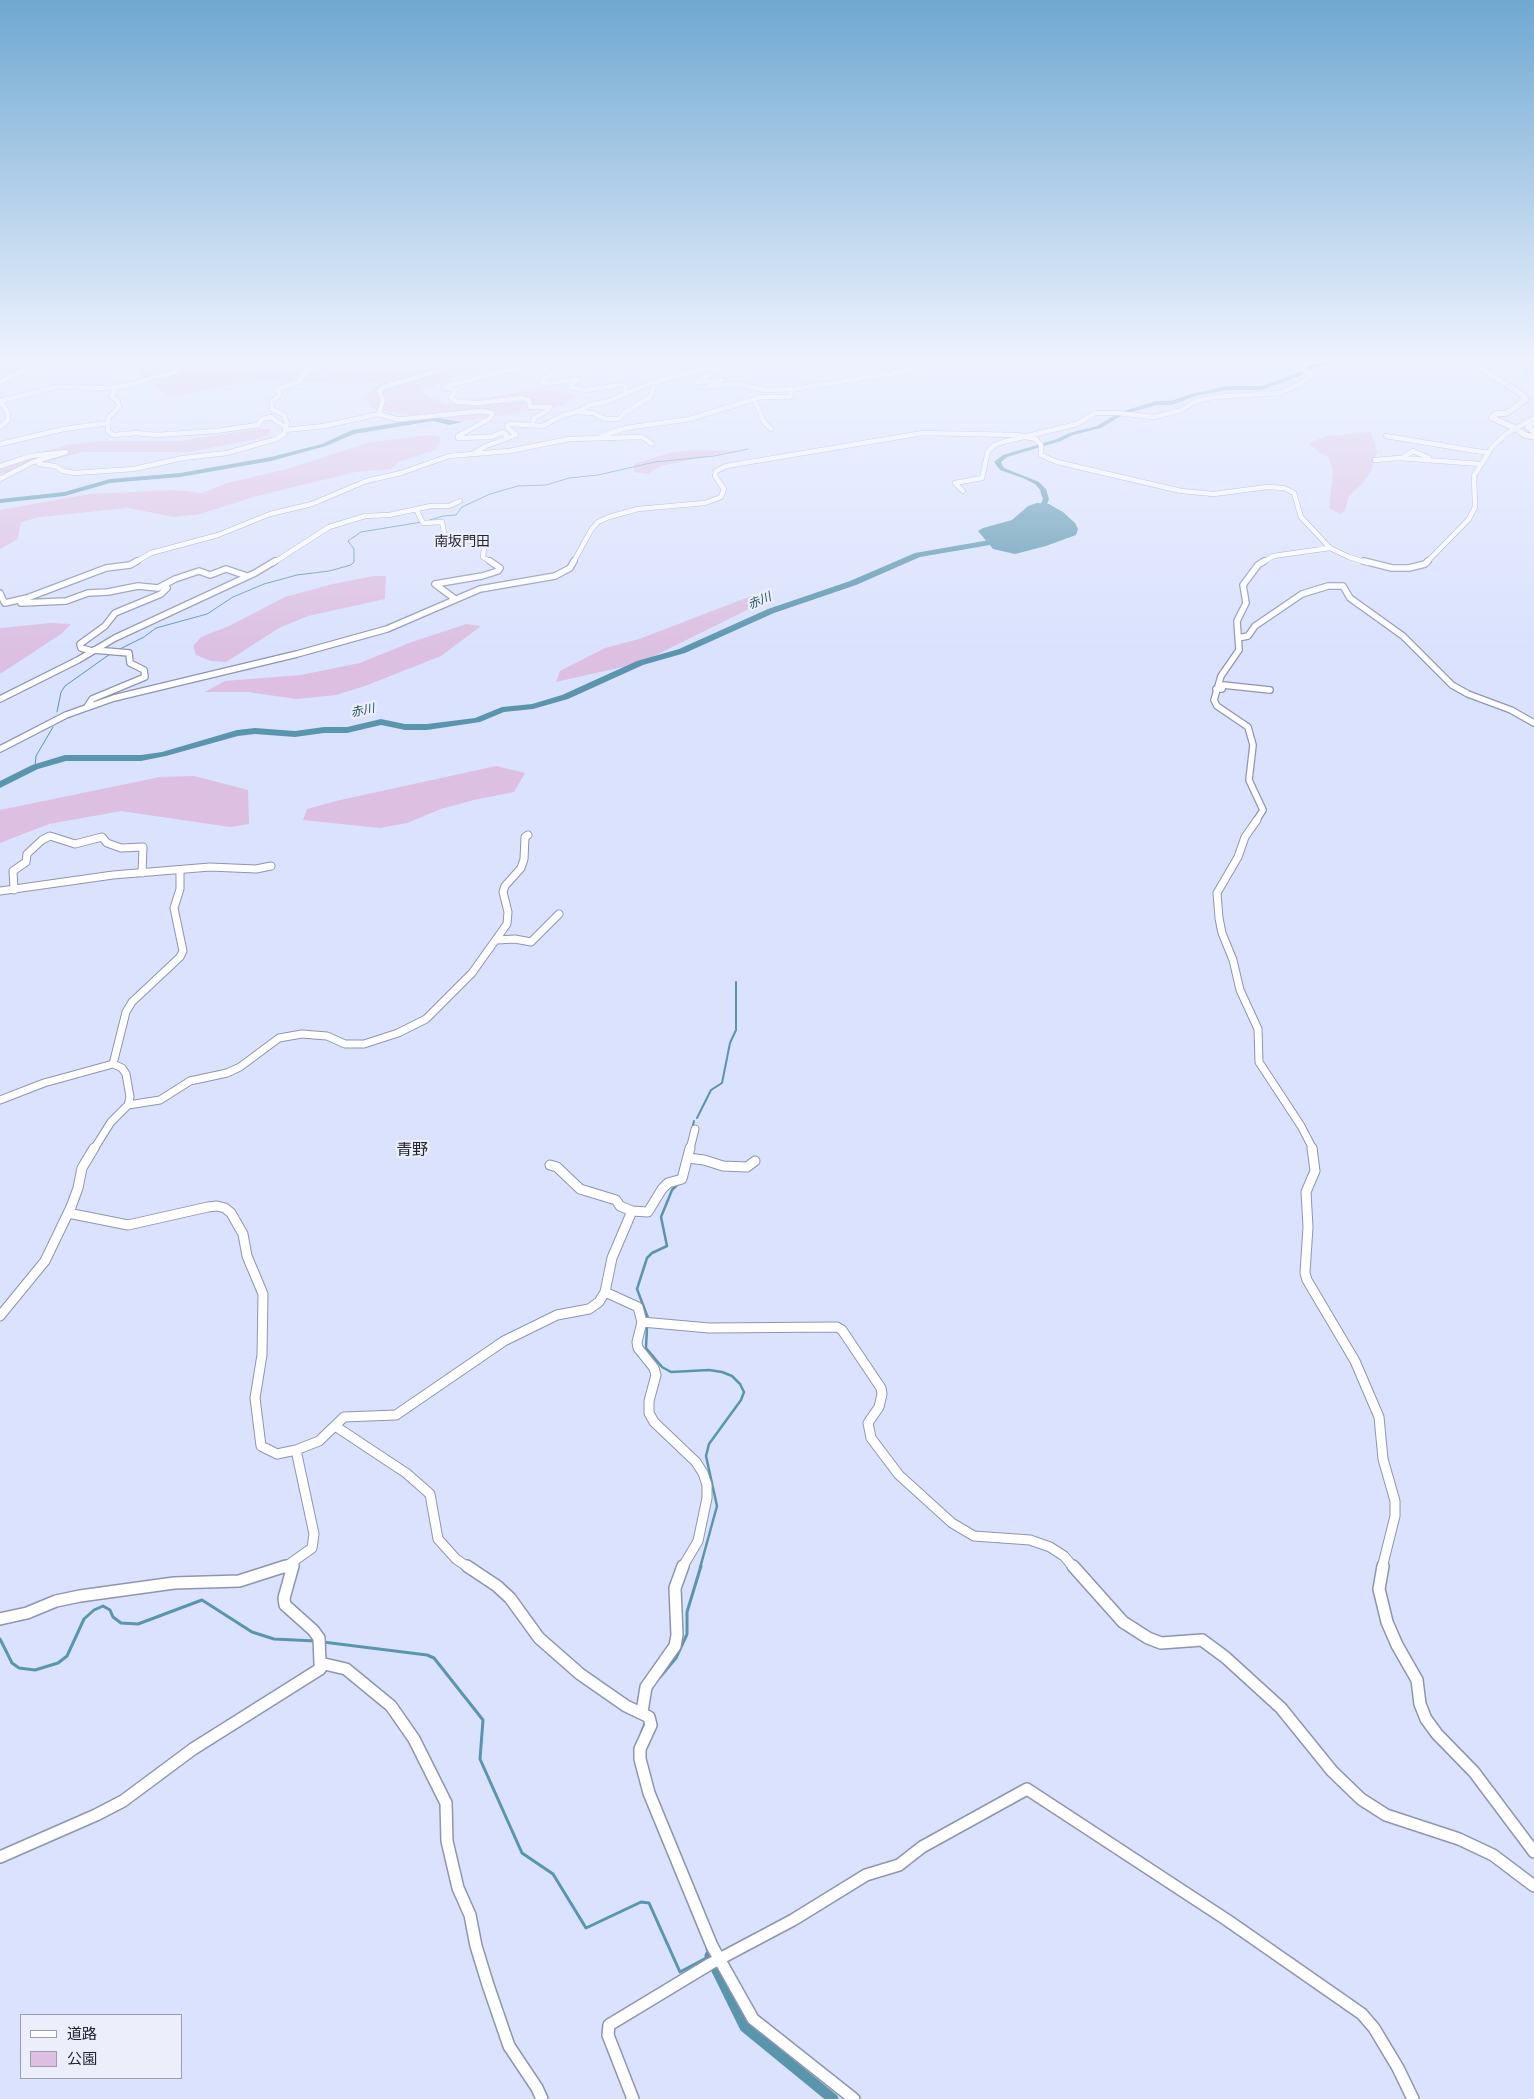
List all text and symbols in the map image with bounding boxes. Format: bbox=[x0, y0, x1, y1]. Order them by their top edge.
district label: 南坂門田 bbox=[434, 535, 490, 551]
water label: 赤川 bbox=[746, 591, 774, 613]
water label: 赤川 bbox=[350, 702, 376, 722]
district label: 青野 bbox=[396, 1142, 428, 1162]
legend bbox=[20, 2014, 182, 2079]
text: 道路 bbox=[67, 2026, 97, 2045]
text: 公園 bbox=[67, 2051, 97, 2070]

